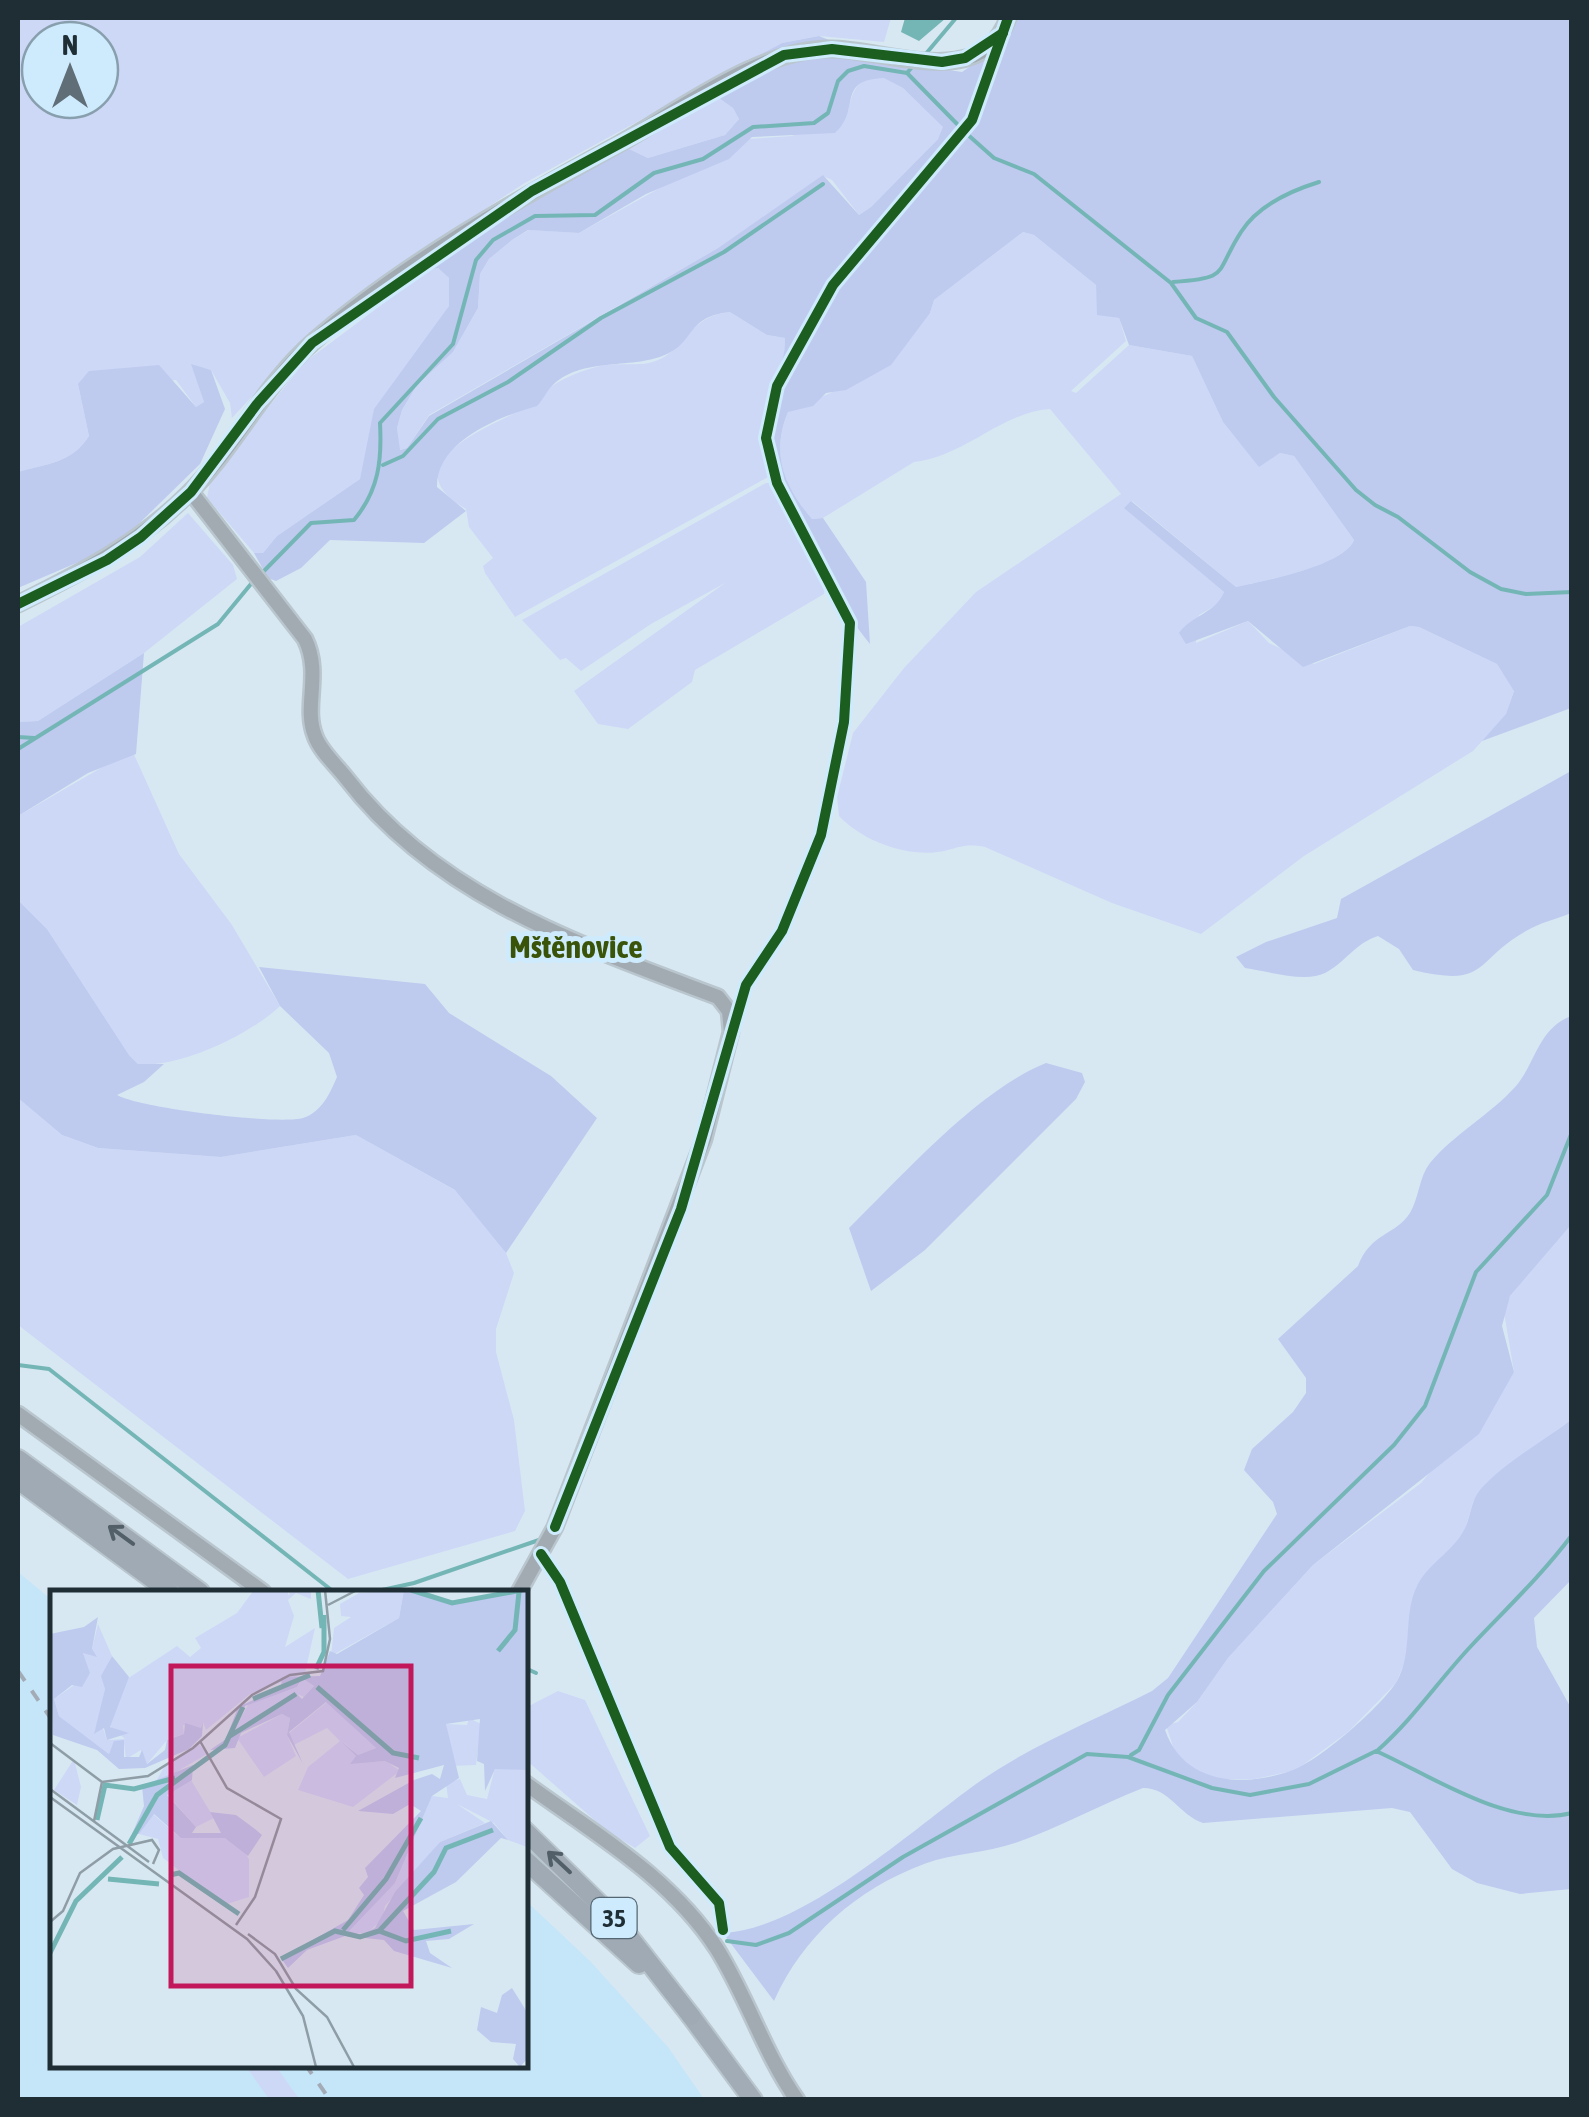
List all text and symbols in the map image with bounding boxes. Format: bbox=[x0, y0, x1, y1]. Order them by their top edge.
north arrow bbox=[20, 20, 120, 120]
text: N bbox=[62, 29, 78, 61]
district label: Mštěnovice bbox=[509, 928, 643, 965]
one-way arrow bbox=[108, 1524, 135, 1545]
inset map bbox=[50, 1590, 528, 2067]
one-way arrow bbox=[547, 1851, 572, 1875]
road number: 35 bbox=[592, 1898, 636, 1938]

